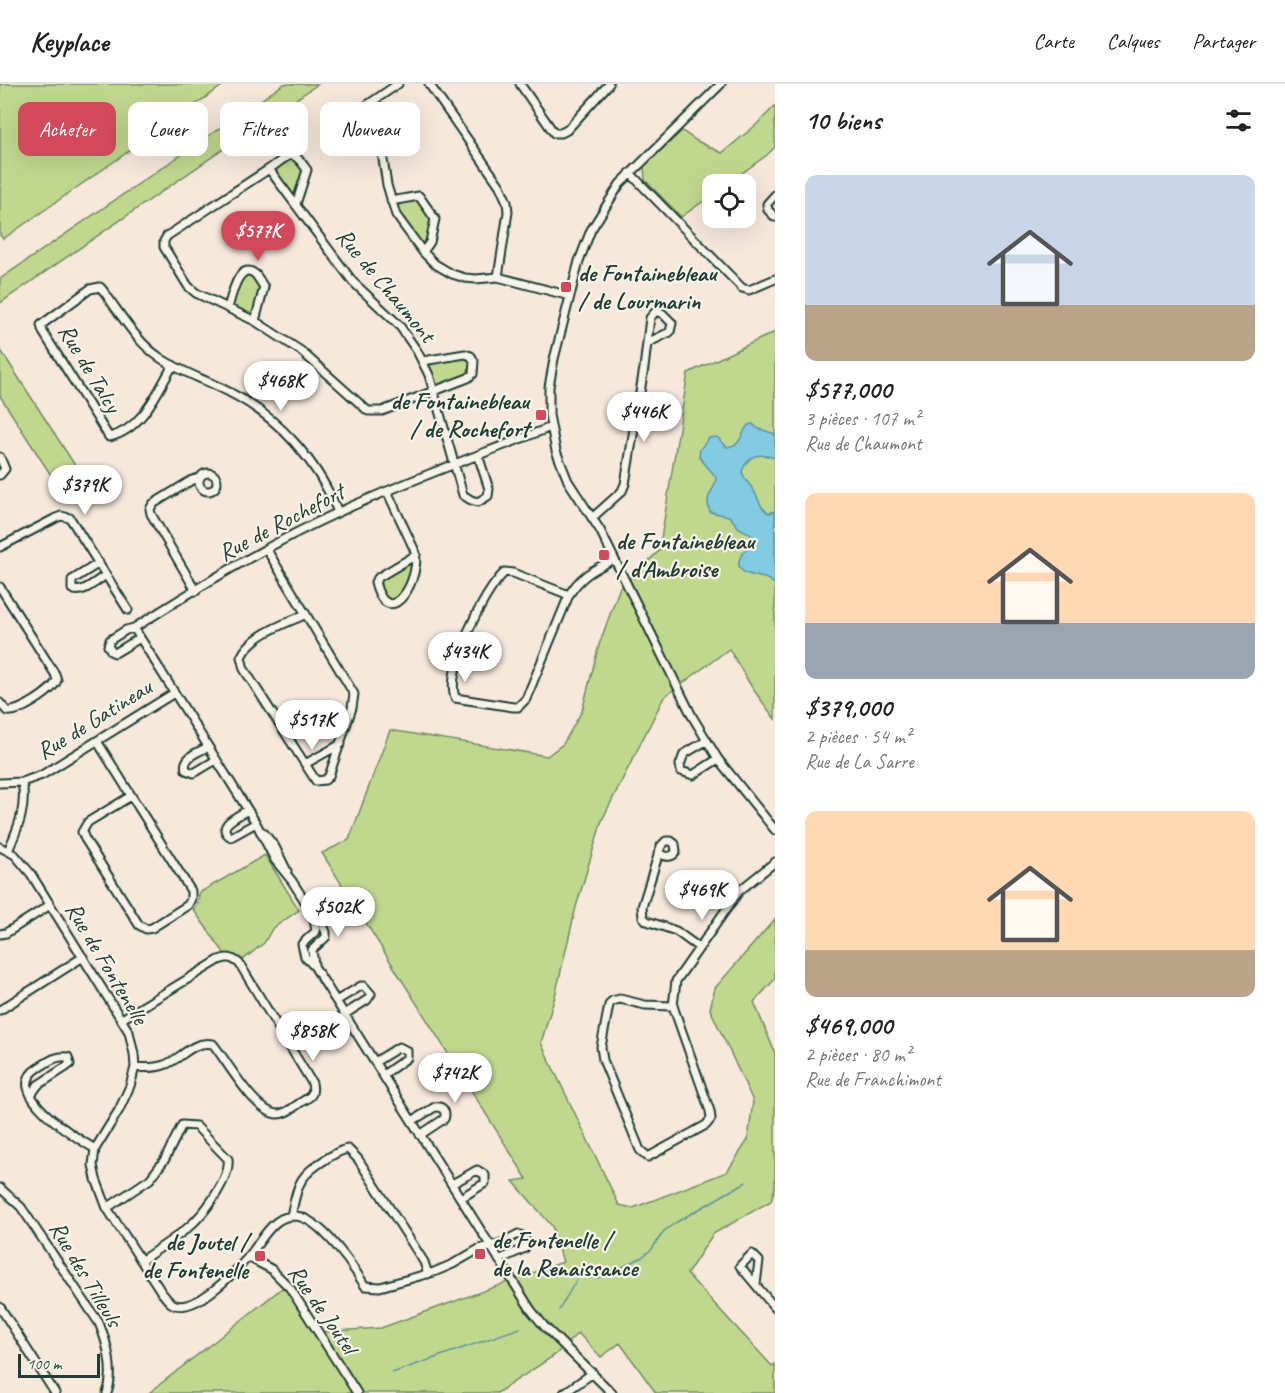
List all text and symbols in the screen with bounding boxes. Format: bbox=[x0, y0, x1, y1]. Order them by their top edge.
text: Keyplace bbox=[30, 24, 109, 59]
text: Carte bbox=[1033, 28, 1074, 54]
text: Calques bbox=[1107, 28, 1159, 54]
text: Partager bbox=[1192, 28, 1255, 54]
chip: Acheter bbox=[18, 102, 116, 156]
chip: Louer bbox=[128, 102, 208, 156]
chip: Filtres bbox=[220, 102, 308, 156]
chip: Nouveau bbox=[320, 102, 420, 156]
text: 10 biens bbox=[805, 104, 881, 137]
icon: filters bbox=[1222, 104, 1255, 137]
map controls bbox=[702, 174, 756, 228]
button: locate bbox=[702, 174, 756, 228]
pin: $577K bbox=[216, 211, 300, 262]
icon: home bbox=[976, 214, 1084, 322]
text: $577K bbox=[235, 218, 281, 243]
street label: Rue de Chaumont bbox=[330, 222, 444, 350]
place label: de Fontainebleau / de Lourmarin bbox=[578, 258, 718, 316]
marker: de Fontainebleau / de Lourmarin bbox=[559, 280, 573, 294]
street label: Rue de Talcy bbox=[52, 318, 129, 419]
pin: $468K bbox=[239, 361, 323, 412]
text: $468K bbox=[258, 368, 304, 393]
text: $577,000 bbox=[805, 373, 891, 406]
place label: de Fontainebleau / de Rochefort bbox=[391, 386, 533, 444]
pin: $446K bbox=[602, 392, 686, 443]
text: $446K bbox=[621, 399, 667, 424]
text: 3 pièces · 107 m² bbox=[805, 406, 920, 431]
marker: de Fontainebleau / de Rochefort bbox=[534, 408, 548, 422]
text: Rue de Chaumont bbox=[805, 431, 922, 456]
pin: $379K bbox=[43, 465, 127, 516]
text: $379K bbox=[62, 472, 108, 497]
street label: Rue de Rochefort bbox=[213, 475, 352, 568]
place label: de Fontainebleau / d'Ambroise bbox=[616, 526, 756, 584]
icon: home bbox=[976, 532, 1084, 640]
marker: de Fontainebleau / d'Ambroise bbox=[597, 548, 611, 562]
pin: $434K bbox=[423, 632, 507, 683]
text: $434K bbox=[442, 639, 488, 664]
street label: Rue de Gatineau bbox=[31, 671, 159, 766]
text: $379,000 bbox=[805, 691, 892, 724]
pin: $517K bbox=[270, 700, 354, 751]
text: $517K bbox=[289, 707, 335, 732]
text: 2 pièces · 54 m² bbox=[805, 724, 911, 749]
text: Rue de La Sarre bbox=[805, 749, 914, 774]
icon: home bbox=[976, 850, 1084, 958]
pin: $469K bbox=[660, 870, 744, 921]
text: $469K bbox=[679, 877, 725, 902]
pin: $502K bbox=[296, 887, 380, 938]
text: $502K bbox=[315, 894, 361, 919]
street label: Rue de Fontenelle bbox=[59, 896, 156, 1032]
text: $469,000 bbox=[805, 1009, 892, 1042]
pin: $858K bbox=[271, 1011, 355, 1062]
text: $858K bbox=[290, 1018, 336, 1043]
text: 2 pièces · 80 m² bbox=[805, 1042, 911, 1067]
pin: $742K bbox=[413, 1053, 497, 1104]
text: $742K bbox=[432, 1060, 478, 1085]
text: Rue de Franchimont bbox=[805, 1067, 941, 1092]
street label: Rue des Tilleuls bbox=[43, 1216, 130, 1334]
place label: de Fontenelle / de la Renaissance bbox=[492, 1225, 639, 1283]
place label: de Joutel / de Fontenelle bbox=[143, 1227, 253, 1285]
marker: de Fontenelle / de la Renaissance bbox=[473, 1247, 487, 1261]
marker: de Joutel / de Fontenelle bbox=[253, 1249, 267, 1263]
street label: Rue de Joutel bbox=[281, 1259, 367, 1363]
scale bar bbox=[18, 1351, 100, 1378]
text: 100 m bbox=[27, 1354, 61, 1374]

